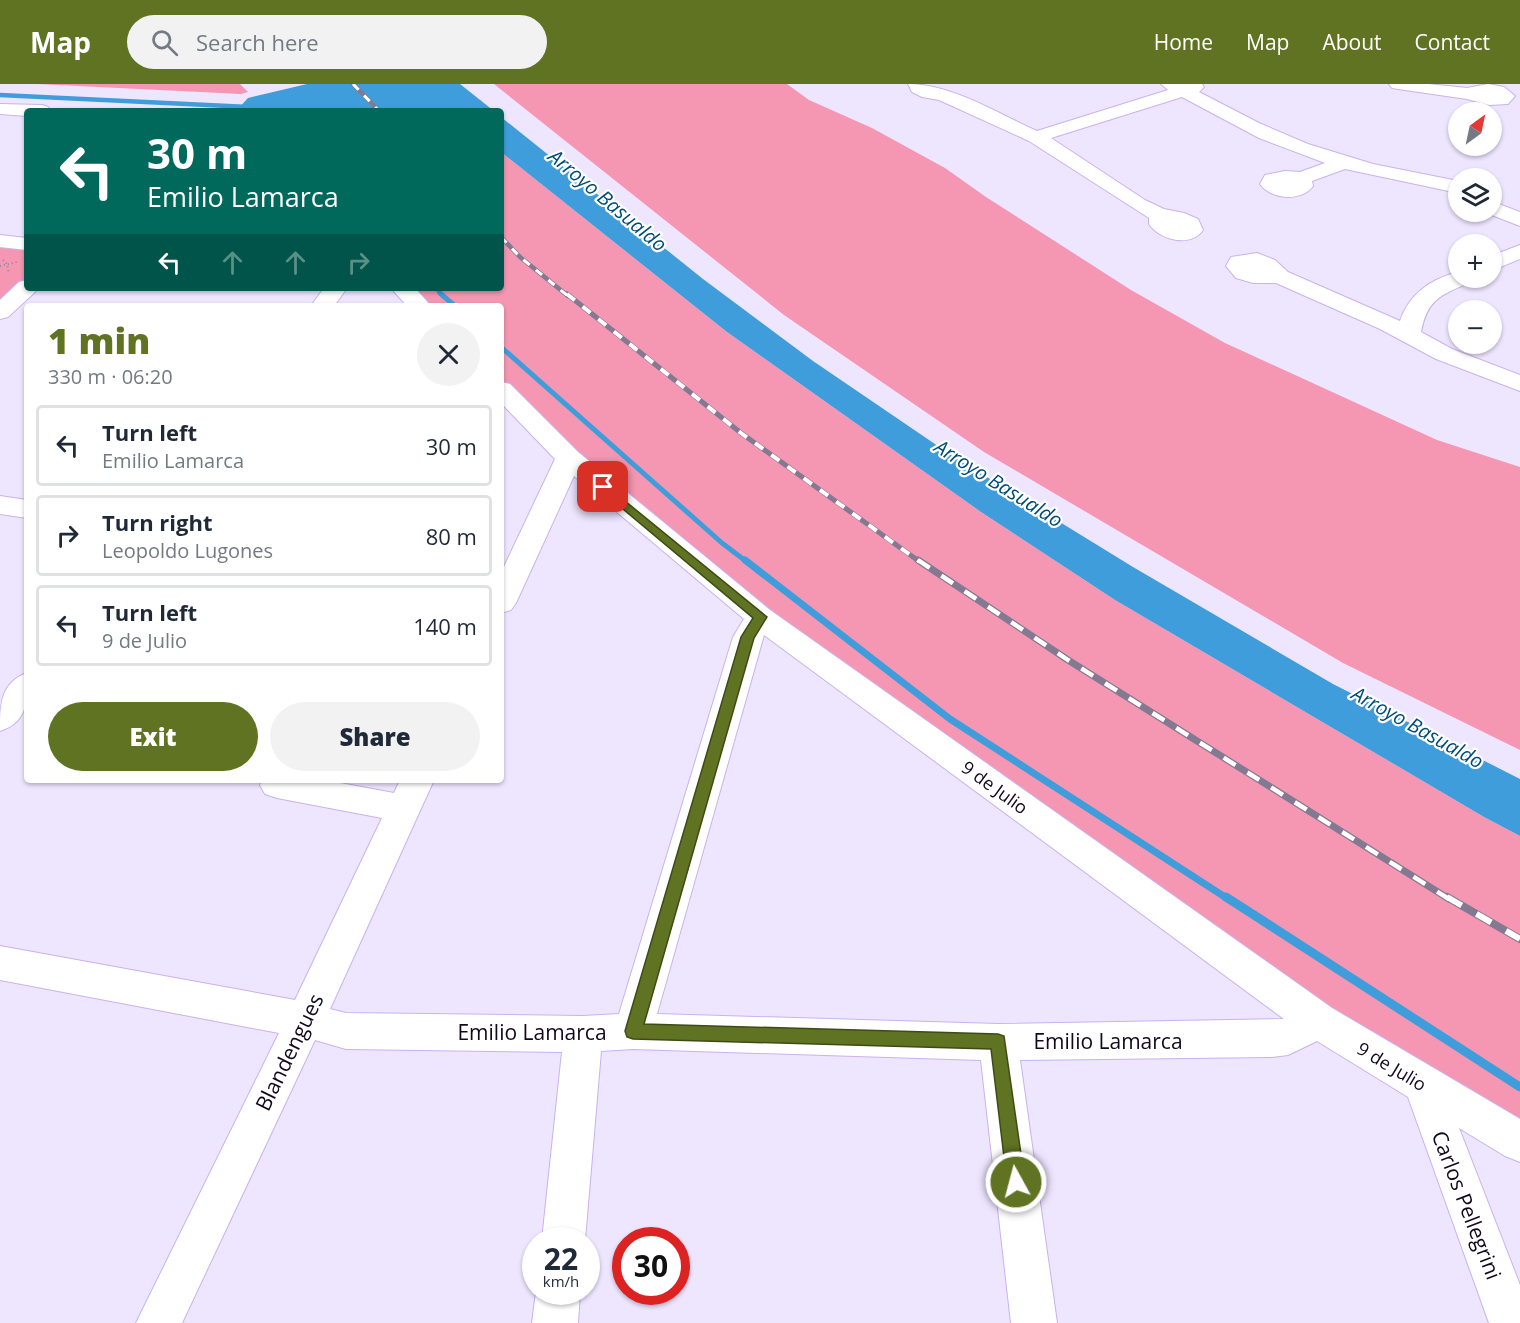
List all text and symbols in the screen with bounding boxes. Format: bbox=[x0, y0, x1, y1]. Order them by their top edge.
search box bbox=[127, 15, 547, 69]
text: Map bbox=[30, 23, 91, 61]
icon: search bbox=[148, 26, 181, 59]
text: Search here bbox=[196, 27, 319, 57]
text: Home bbox=[1154, 28, 1213, 56]
text: Map bbox=[1246, 28, 1289, 56]
text: About bbox=[1322, 28, 1382, 56]
text: Contact bbox=[1415, 28, 1490, 56]
north arrow bbox=[1448, 102, 1502, 156]
map controls bbox=[1448, 102, 1502, 354]
text: 30 m bbox=[147, 124, 247, 181]
icon: left bbox=[48, 132, 126, 210]
water label: Arroyo Basualdo bbox=[542, 141, 673, 257]
button: layers bbox=[1448, 168, 1502, 222]
text: Emilio Lamarca bbox=[147, 178, 339, 215]
button: + bbox=[1448, 234, 1502, 288]
icon: left bbox=[153, 246, 186, 279]
icon: ahead bbox=[216, 246, 249, 279]
icon: ahead bbox=[279, 246, 312, 279]
icon: right bbox=[342, 246, 375, 279]
button: − bbox=[1448, 300, 1502, 354]
text: 1 min bbox=[48, 316, 150, 365]
button: close bbox=[417, 323, 480, 386]
text: 330 m · 06:20 bbox=[48, 363, 173, 390]
text: Turn left bbox=[102, 417, 197, 447]
icon: left bbox=[51, 429, 84, 462]
text: 30 m bbox=[426, 431, 477, 461]
water label: Arroyo Basualdo bbox=[928, 432, 1068, 533]
text: Emilio Lamarca bbox=[102, 447, 244, 474]
pin bbox=[577, 461, 628, 512]
icon: arrive bbox=[586, 470, 619, 503]
text: Turn right bbox=[102, 507, 213, 537]
icon: right bbox=[51, 519, 84, 552]
text: 80 m bbox=[426, 521, 477, 551]
text: Leopoldo Lugones bbox=[102, 537, 273, 564]
text: Turn left bbox=[102, 597, 197, 627]
icon: left bbox=[51, 609, 84, 642]
text: 140 m bbox=[413, 611, 477, 641]
text: 9 de Julio bbox=[102, 627, 187, 654]
water label: Arroyo Basualdo bbox=[1346, 679, 1489, 774]
button: Exit bbox=[48, 702, 258, 771]
button: Share bbox=[270, 702, 480, 771]
street label: 9 de Julio bbox=[957, 755, 1033, 819]
street label: Blandengues bbox=[249, 989, 329, 1115]
street label: Emilio Lamarca bbox=[457, 1018, 607, 1046]
street label: Emilio Lamarca bbox=[1033, 1027, 1183, 1055]
street label: 9 de Julio bbox=[1353, 1036, 1431, 1096]
street label: Carlos Pellegrini bbox=[1426, 1127, 1508, 1283]
position arrow bbox=[984, 1150, 1048, 1214]
speed limit sign: 30 bbox=[612, 1227, 690, 1305]
text: 22 bbox=[544, 1238, 578, 1279]
text: km/h bbox=[543, 1271, 579, 1291]

